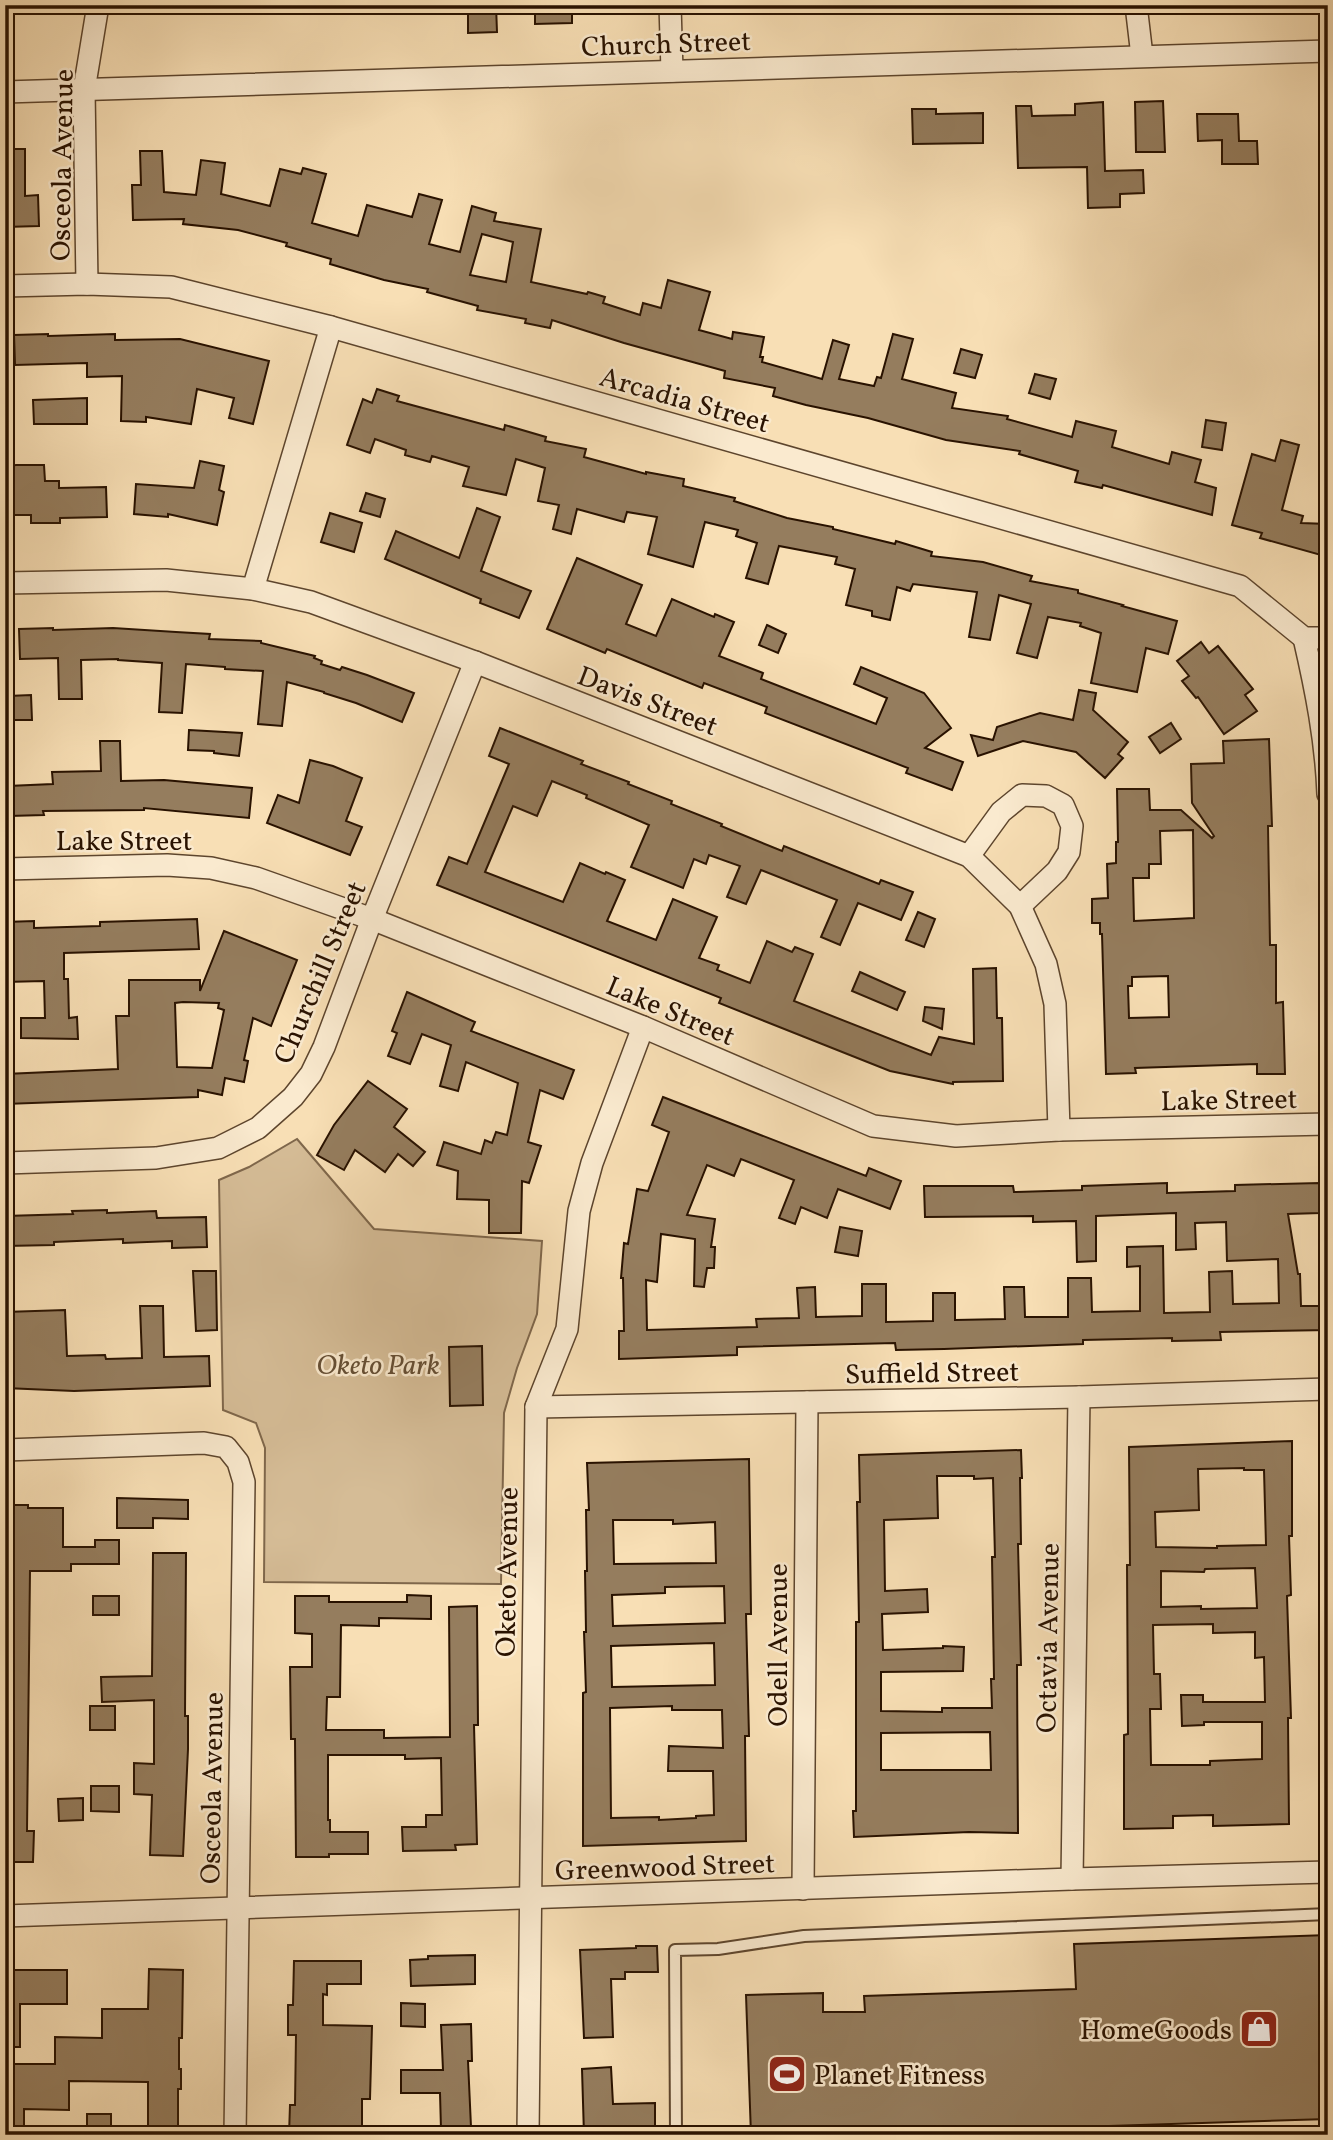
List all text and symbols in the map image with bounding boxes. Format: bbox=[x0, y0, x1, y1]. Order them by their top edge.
street label: Church Street bbox=[580, 23, 752, 68]
street label: Osceola Avenue bbox=[42, 69, 85, 262]
street label: Arcadia Street bbox=[595, 359, 774, 444]
street label: Davis Street bbox=[571, 658, 723, 747]
street label: Lake Street bbox=[56, 823, 192, 862]
street label: Churchill Street bbox=[265, 876, 377, 1070]
street label: Lake Street bbox=[599, 968, 741, 1057]
street label: Lake Street bbox=[1160, 1081, 1298, 1122]
park label: Oketo Park bbox=[316, 1347, 440, 1386]
street label: Suffield Street bbox=[845, 1353, 1020, 1396]
street label: Oketo Avenue bbox=[488, 1487, 529, 1657]
street label: Octavia Avenue bbox=[1028, 1543, 1071, 1734]
street label: Odell Avenue bbox=[760, 1563, 799, 1727]
street label: Osceola Avenue bbox=[192, 1692, 235, 1885]
street label: Greenwood Street bbox=[554, 1845, 776, 1892]
shop icon: HomeGoods bbox=[1238, 2008, 1280, 2050]
place label: HomeGoods bbox=[1080, 2012, 1232, 2051]
sports icon: Planet Fitness bbox=[766, 2053, 808, 2095]
place label: Planet Fitness bbox=[814, 2057, 985, 2096]

